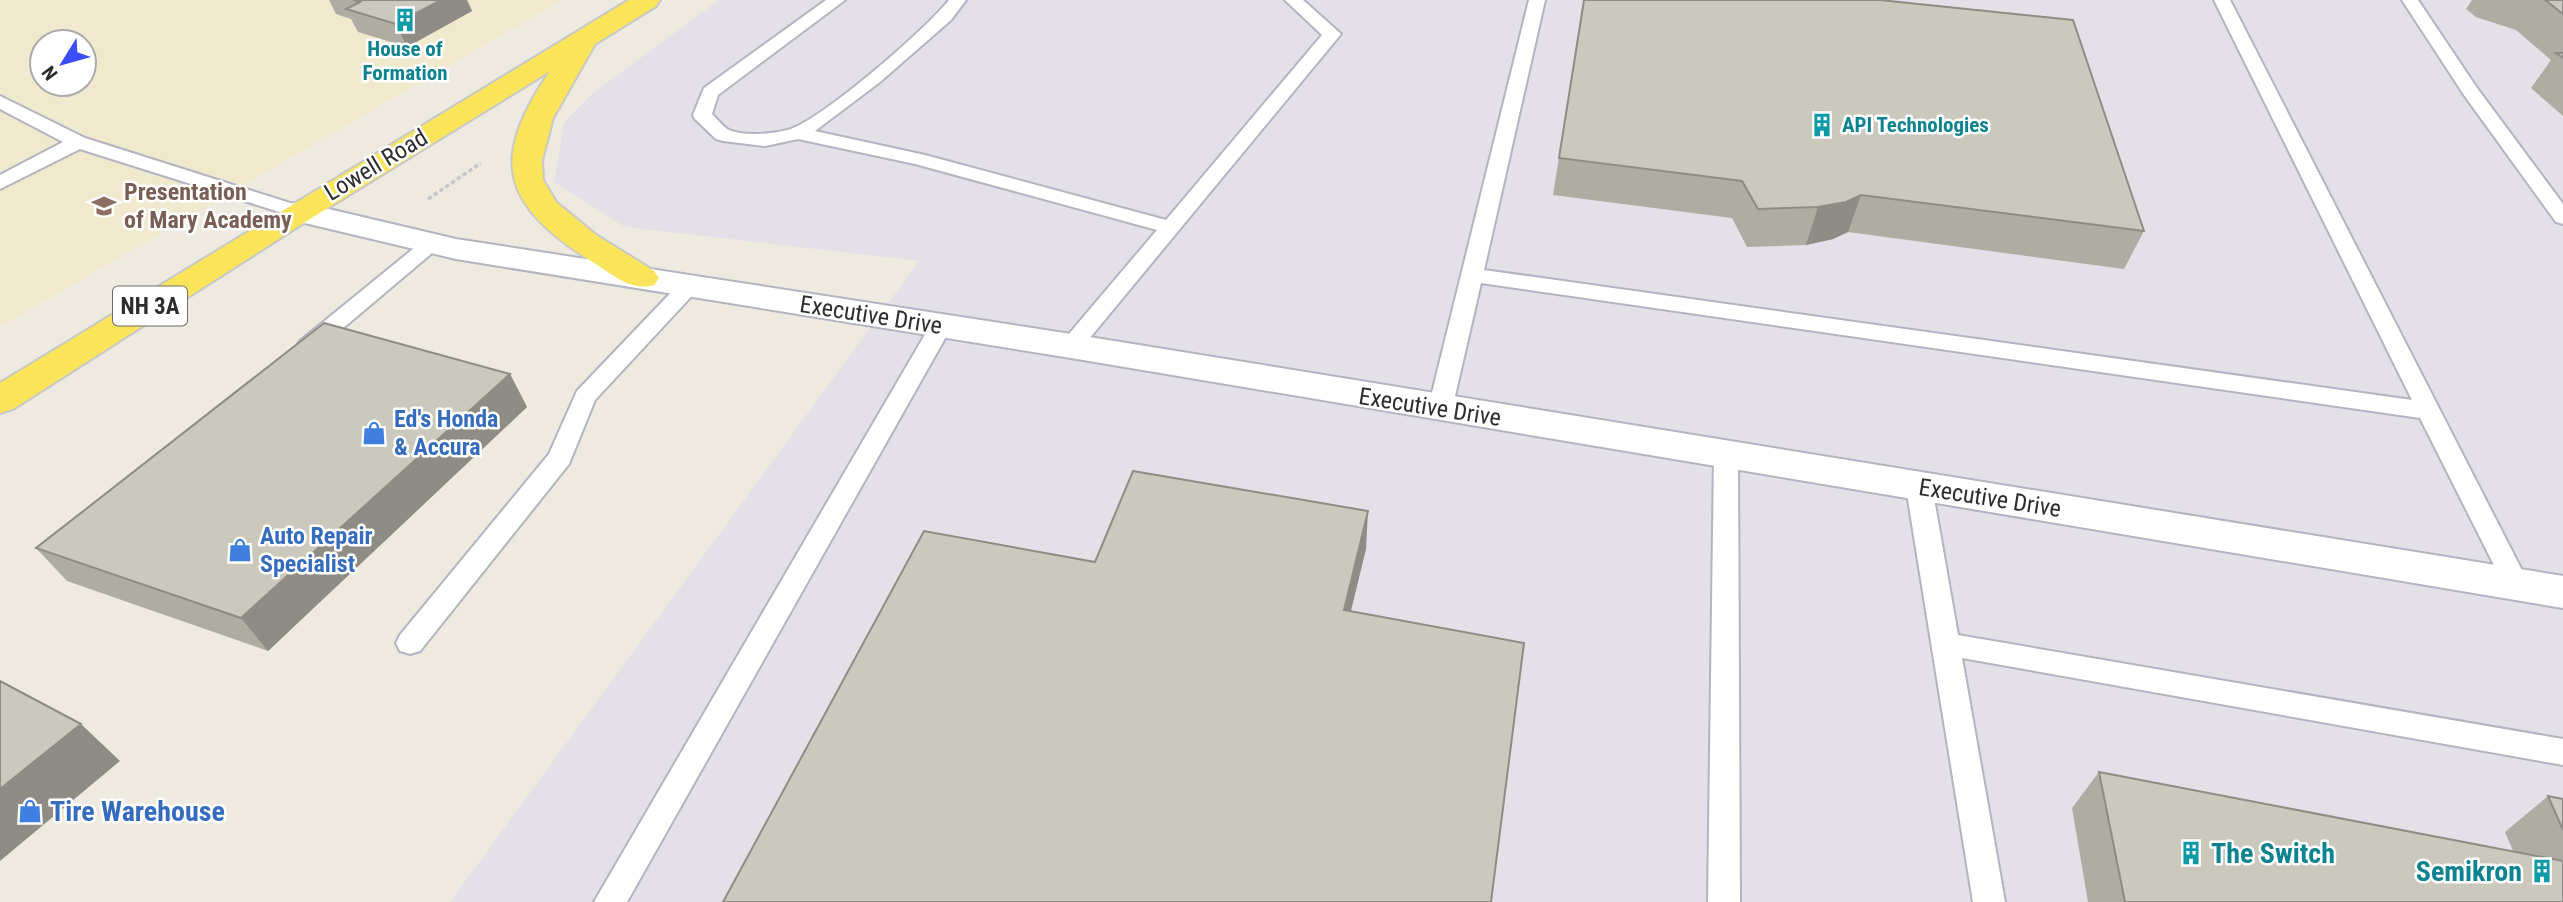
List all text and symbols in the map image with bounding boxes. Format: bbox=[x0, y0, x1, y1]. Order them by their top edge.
building icon: House of Formation bbox=[391, 6, 419, 34]
north arrow bbox=[28, 28, 98, 98]
place label: House of Formation bbox=[362, 37, 448, 85]
text: N bbox=[37, 61, 63, 84]
building icon: API Technologies bbox=[1808, 111, 1836, 139]
place label: API Technologies bbox=[1842, 113, 1989, 137]
street label: Lowell Road bbox=[319, 123, 433, 207]
place label: Presentation of Mary Academy bbox=[124, 178, 292, 234]
school or university icon: Presentation of Mary Academy bbox=[90, 192, 118, 220]
road number: NH 3A bbox=[113, 286, 187, 326]
street label: Executive Drive bbox=[798, 290, 944, 340]
street label: Executive Drive bbox=[1357, 382, 1503, 432]
place label: Ed's Honda & Accura bbox=[394, 405, 498, 461]
shop icon: Ed's Honda & Accura bbox=[360, 419, 388, 447]
street label: Executive Drive bbox=[1917, 473, 2063, 523]
place label: Auto Repair Specialist bbox=[260, 522, 372, 578]
shop icon: Auto Repair Specialist bbox=[226, 536, 254, 564]
place label: Tire Warehouse bbox=[50, 795, 225, 828]
shop icon: Tire Warehouse bbox=[16, 797, 44, 825]
place label: The Switch bbox=[2211, 837, 2335, 870]
building icon: The Switch bbox=[2177, 839, 2205, 867]
place label: Semikron bbox=[2416, 855, 2522, 888]
building icon: Semikron bbox=[2528, 857, 2556, 885]

